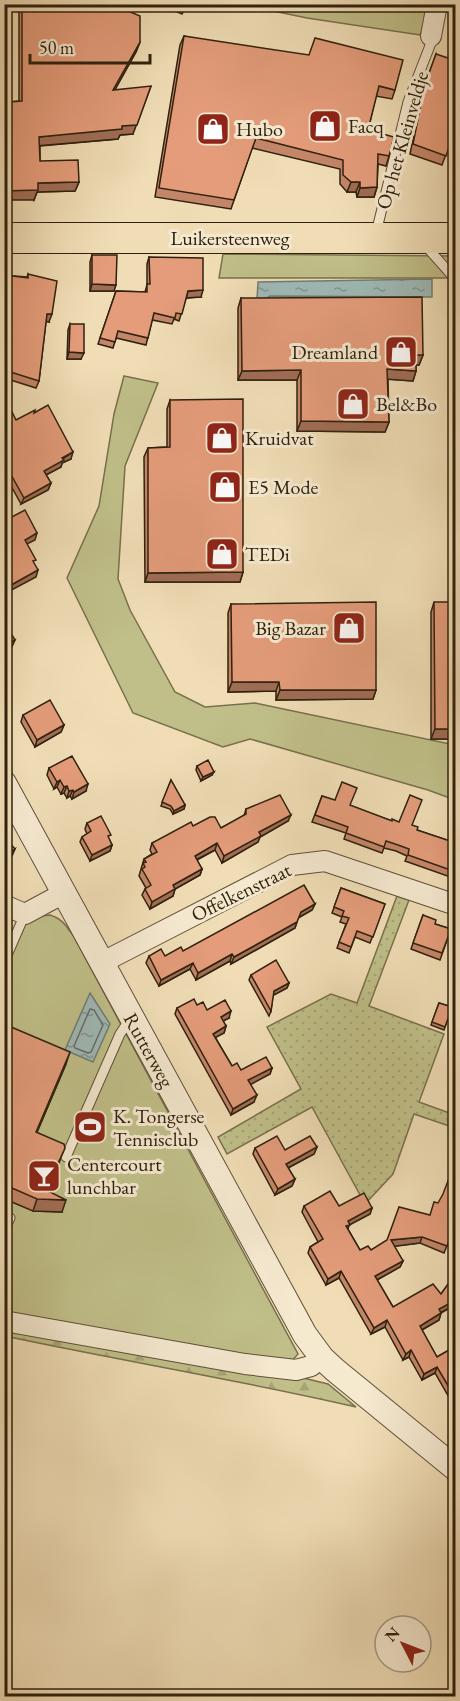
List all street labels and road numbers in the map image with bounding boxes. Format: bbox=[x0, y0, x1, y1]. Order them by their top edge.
street label: Op het Kleinveldje bbox=[370, 68, 434, 212]
street label: Luikersteenweg bbox=[171, 225, 290, 251]
street label: Offelkenstraat bbox=[187, 856, 296, 927]
street label: Rutterweg bbox=[118, 1008, 180, 1092]

